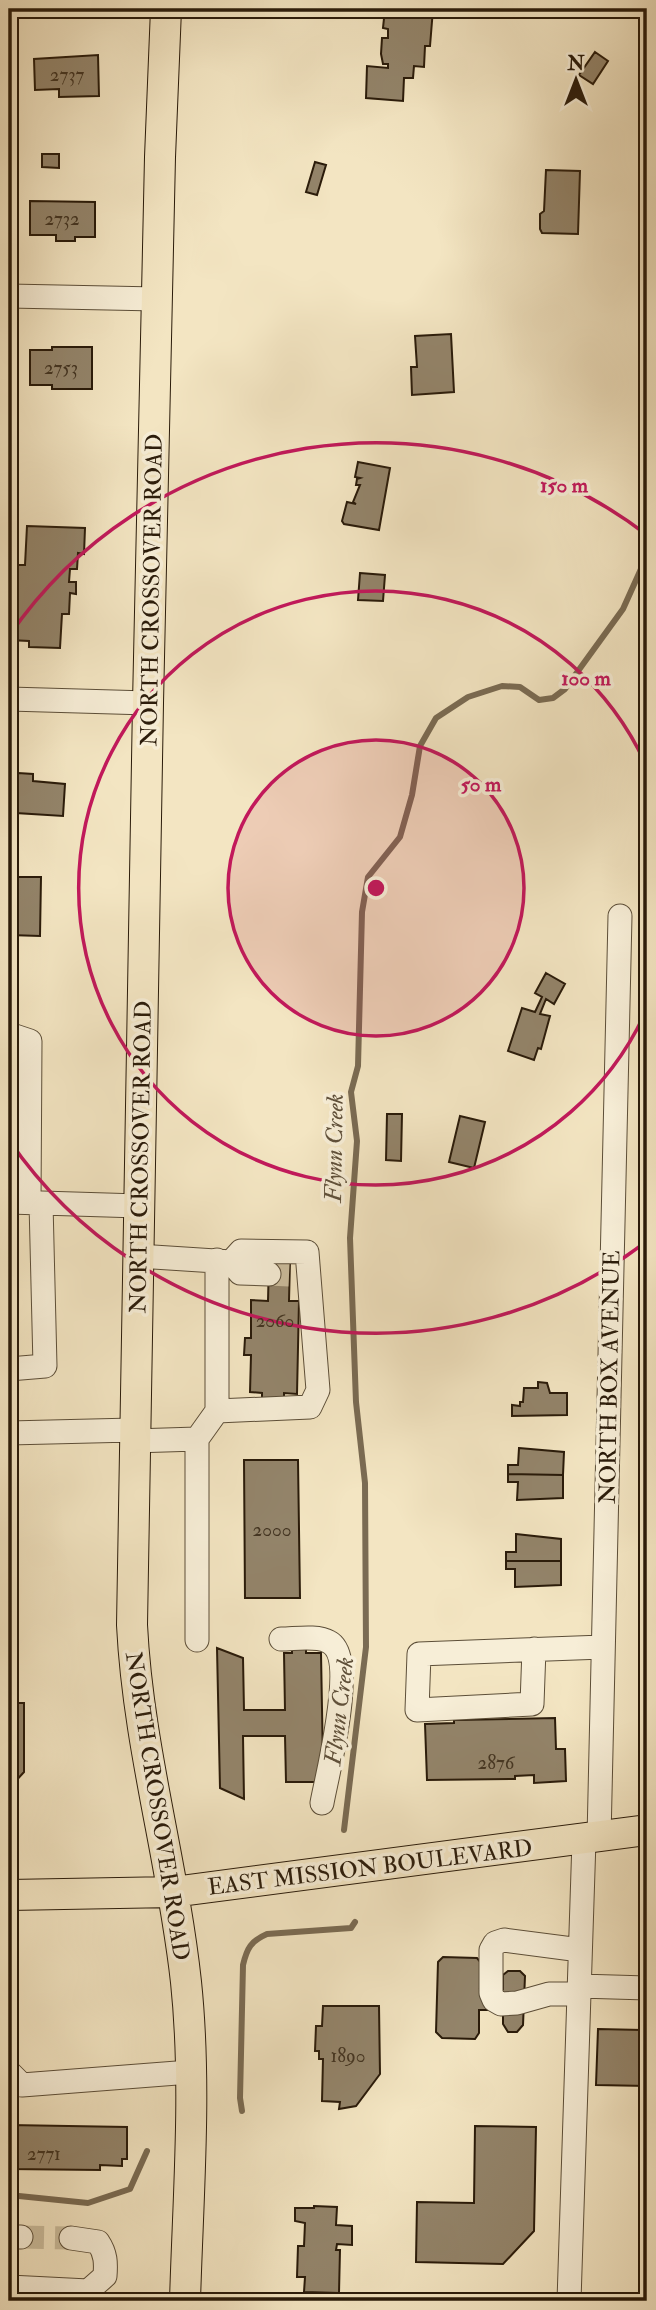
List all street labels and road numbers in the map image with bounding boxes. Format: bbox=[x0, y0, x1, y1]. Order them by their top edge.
street label: NORTH CROSSOVER ROAD bbox=[134, 433, 169, 747]
street label: NORTH CROSSOVER ROAD bbox=[123, 1000, 158, 1314]
street label: NORTH BOX AVENUE bbox=[593, 1250, 626, 1504]
street label: NORTH CROSSOVER ROAD bbox=[119, 1649, 196, 1963]
street label: EAST MISSION BOULEVARD bbox=[206, 1833, 534, 1902]

